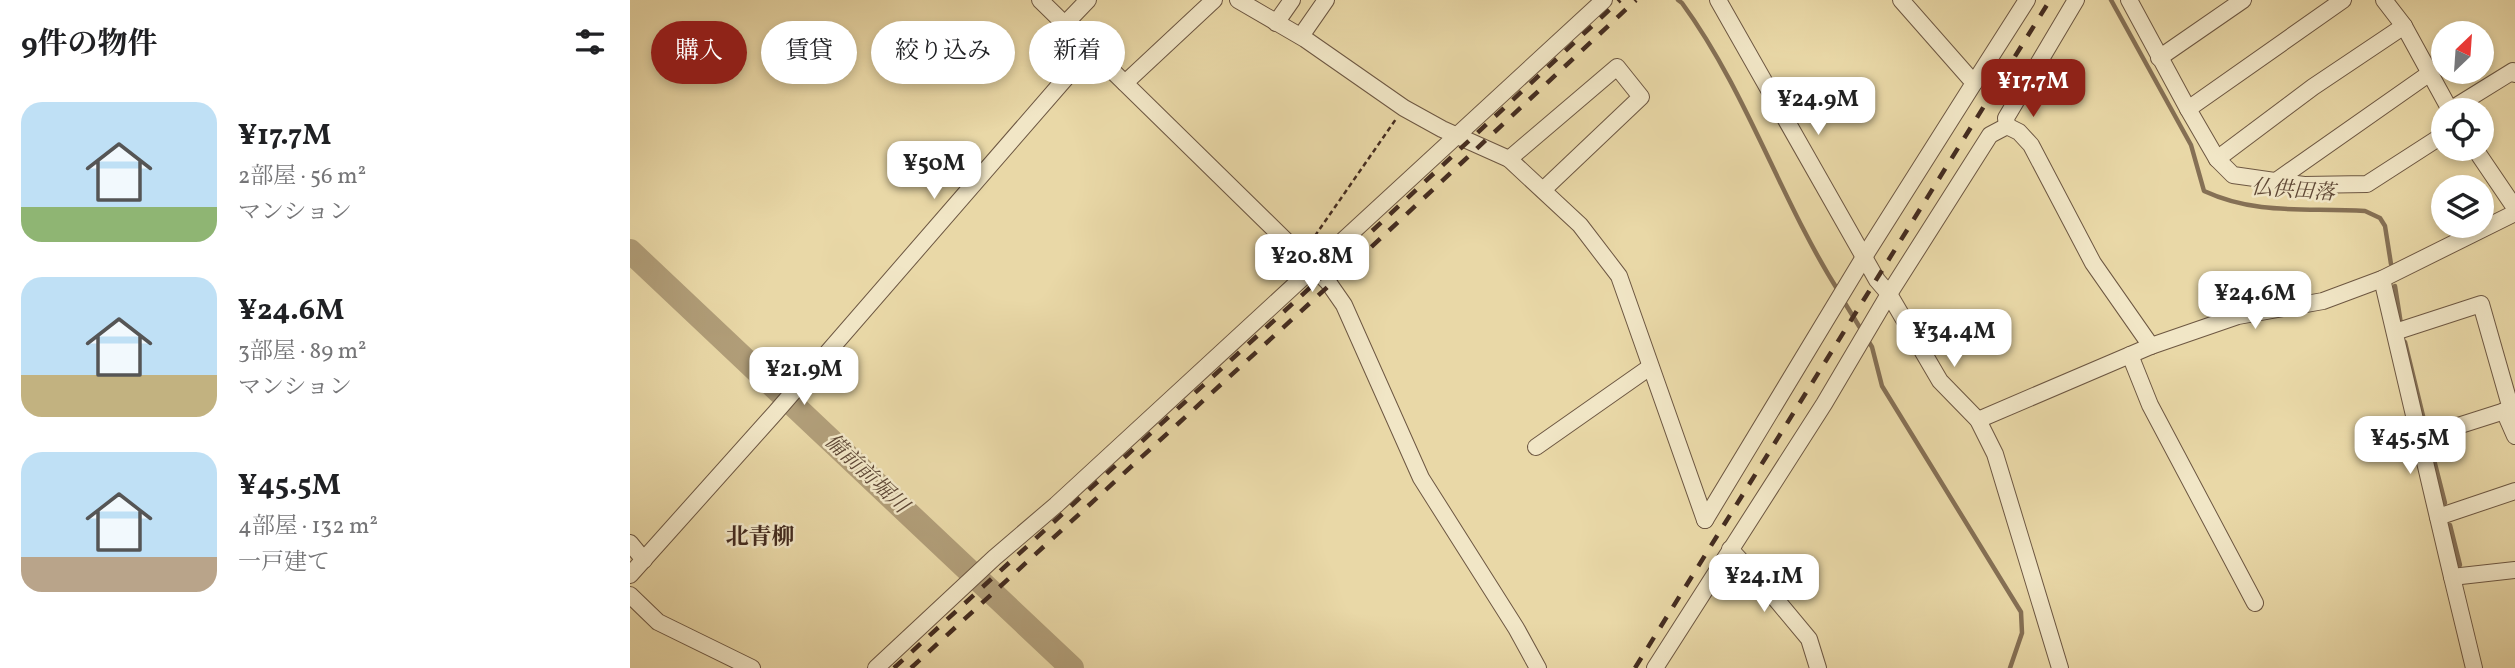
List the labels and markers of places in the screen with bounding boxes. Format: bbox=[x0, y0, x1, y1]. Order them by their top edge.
pin: ¥17.7M bbox=[1976, 60, 2090, 119]
pin: ¥24.9M bbox=[1761, 78, 1875, 137]
pin: ¥50M bbox=[893, 142, 975, 201]
pin: ¥20.8M bbox=[1255, 234, 1369, 294]
pin: ¥24.6M bbox=[2198, 272, 2312, 331]
pin: ¥34.4M bbox=[1897, 310, 2011, 369]
pin: ¥21.9M bbox=[747, 348, 861, 407]
pin: ¥45.5M bbox=[2353, 416, 2467, 476]
pin: ¥24.1M bbox=[1707, 554, 1821, 614]

